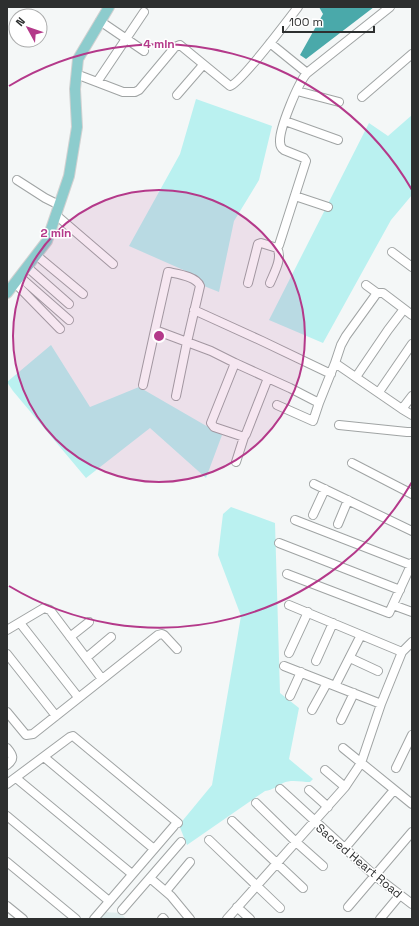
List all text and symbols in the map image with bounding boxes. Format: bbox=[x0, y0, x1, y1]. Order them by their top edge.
north arrow bbox=[8, 8, 48, 48]
scale bar bbox=[283, 8, 374, 34]
text: N bbox=[13, 14, 28, 29]
text: 100 m bbox=[289, 14, 323, 30]
text: 4 min bbox=[143, 36, 175, 52]
text: 2 min bbox=[40, 225, 72, 241]
centre of rings bbox=[152, 329, 166, 343]
street label: Sacred Heart Road bbox=[313, 820, 405, 902]

